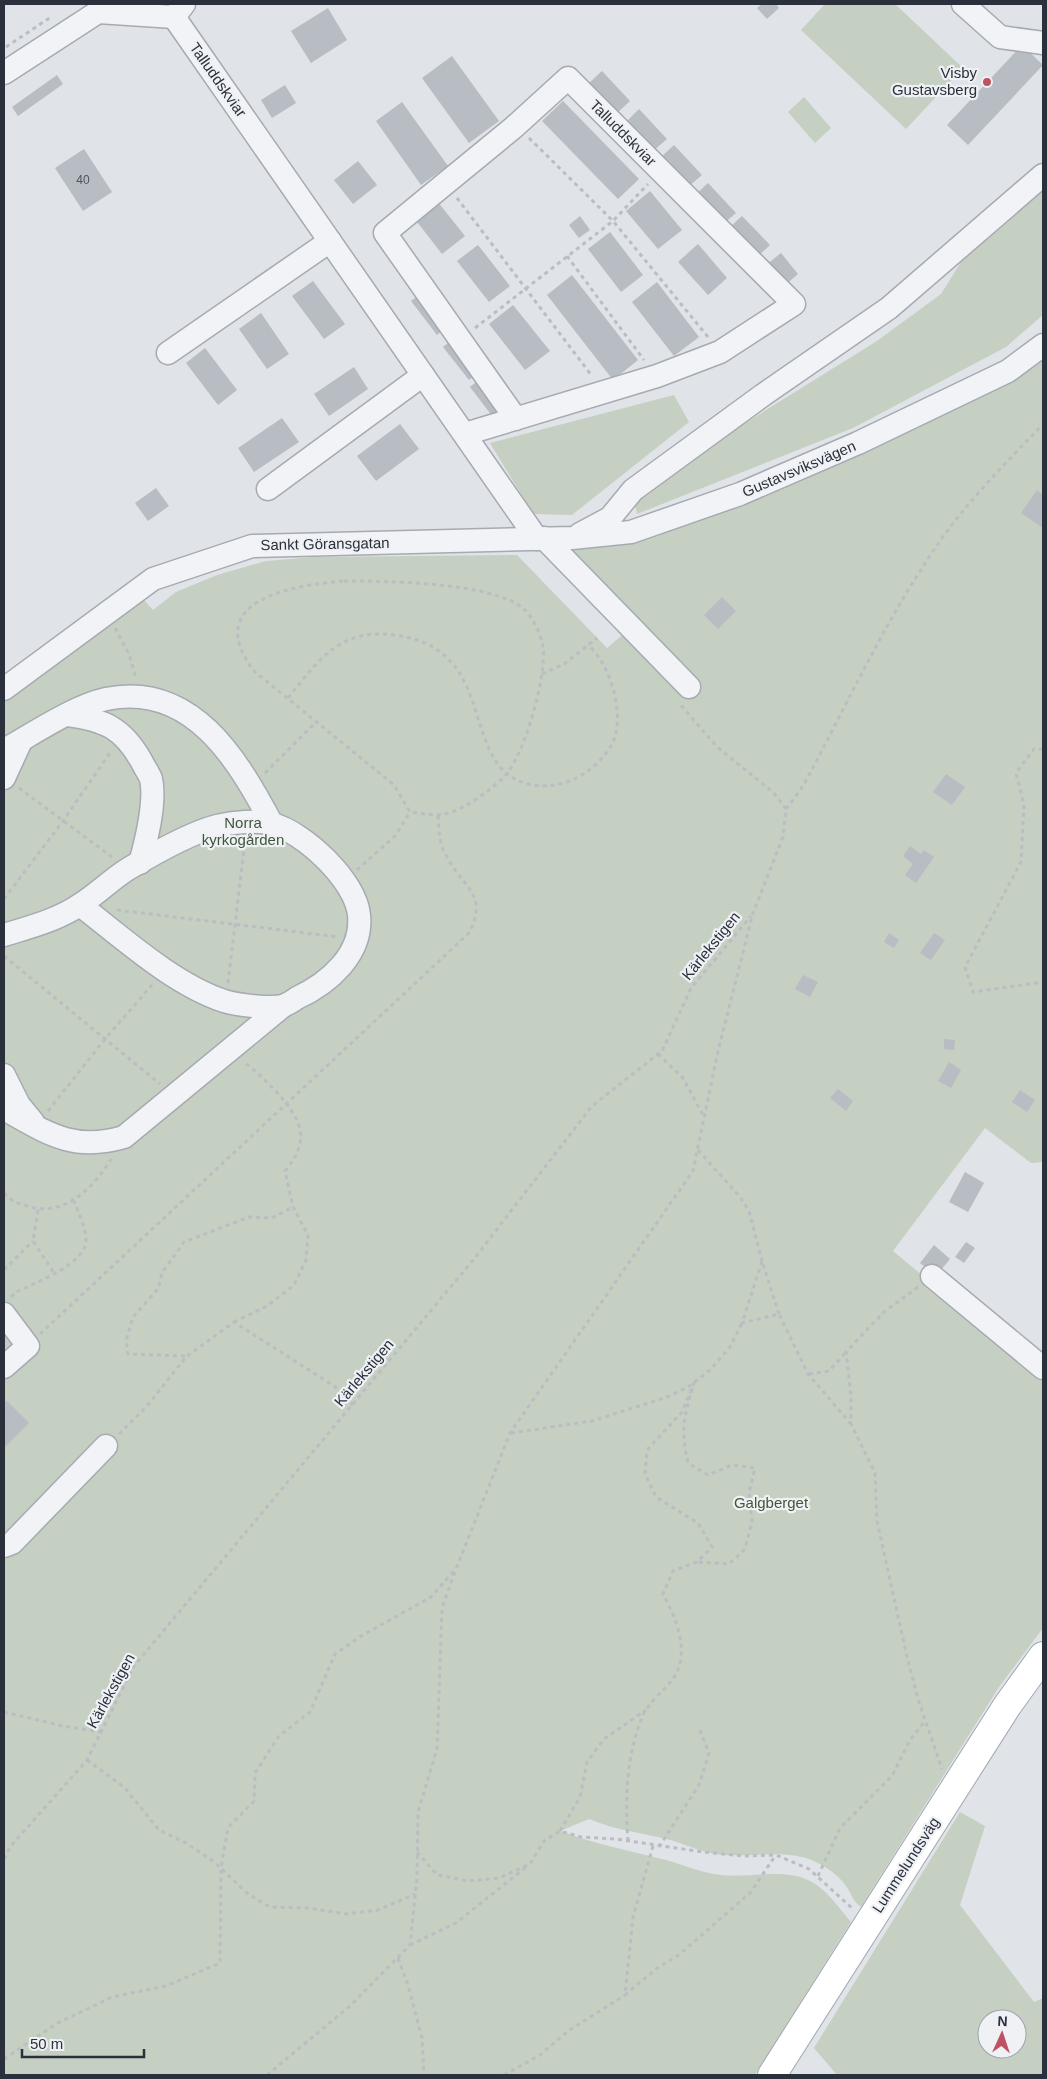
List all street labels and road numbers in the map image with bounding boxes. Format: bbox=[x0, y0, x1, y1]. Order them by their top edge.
street label: Talluddskviar bbox=[187, 39, 250, 120]
street label: Talluddskviar bbox=[587, 96, 660, 169]
street label: Gustavsviksvägen bbox=[739, 437, 858, 500]
street label: Sankt Göransgatan bbox=[260, 534, 390, 553]
street label: Kärlekstigen bbox=[678, 908, 743, 983]
street label: Kärlekstigen bbox=[331, 1336, 397, 1410]
street label: Kärlekstigen bbox=[83, 1651, 138, 1731]
street label: Lummelundsväg bbox=[868, 1814, 943, 1916]

